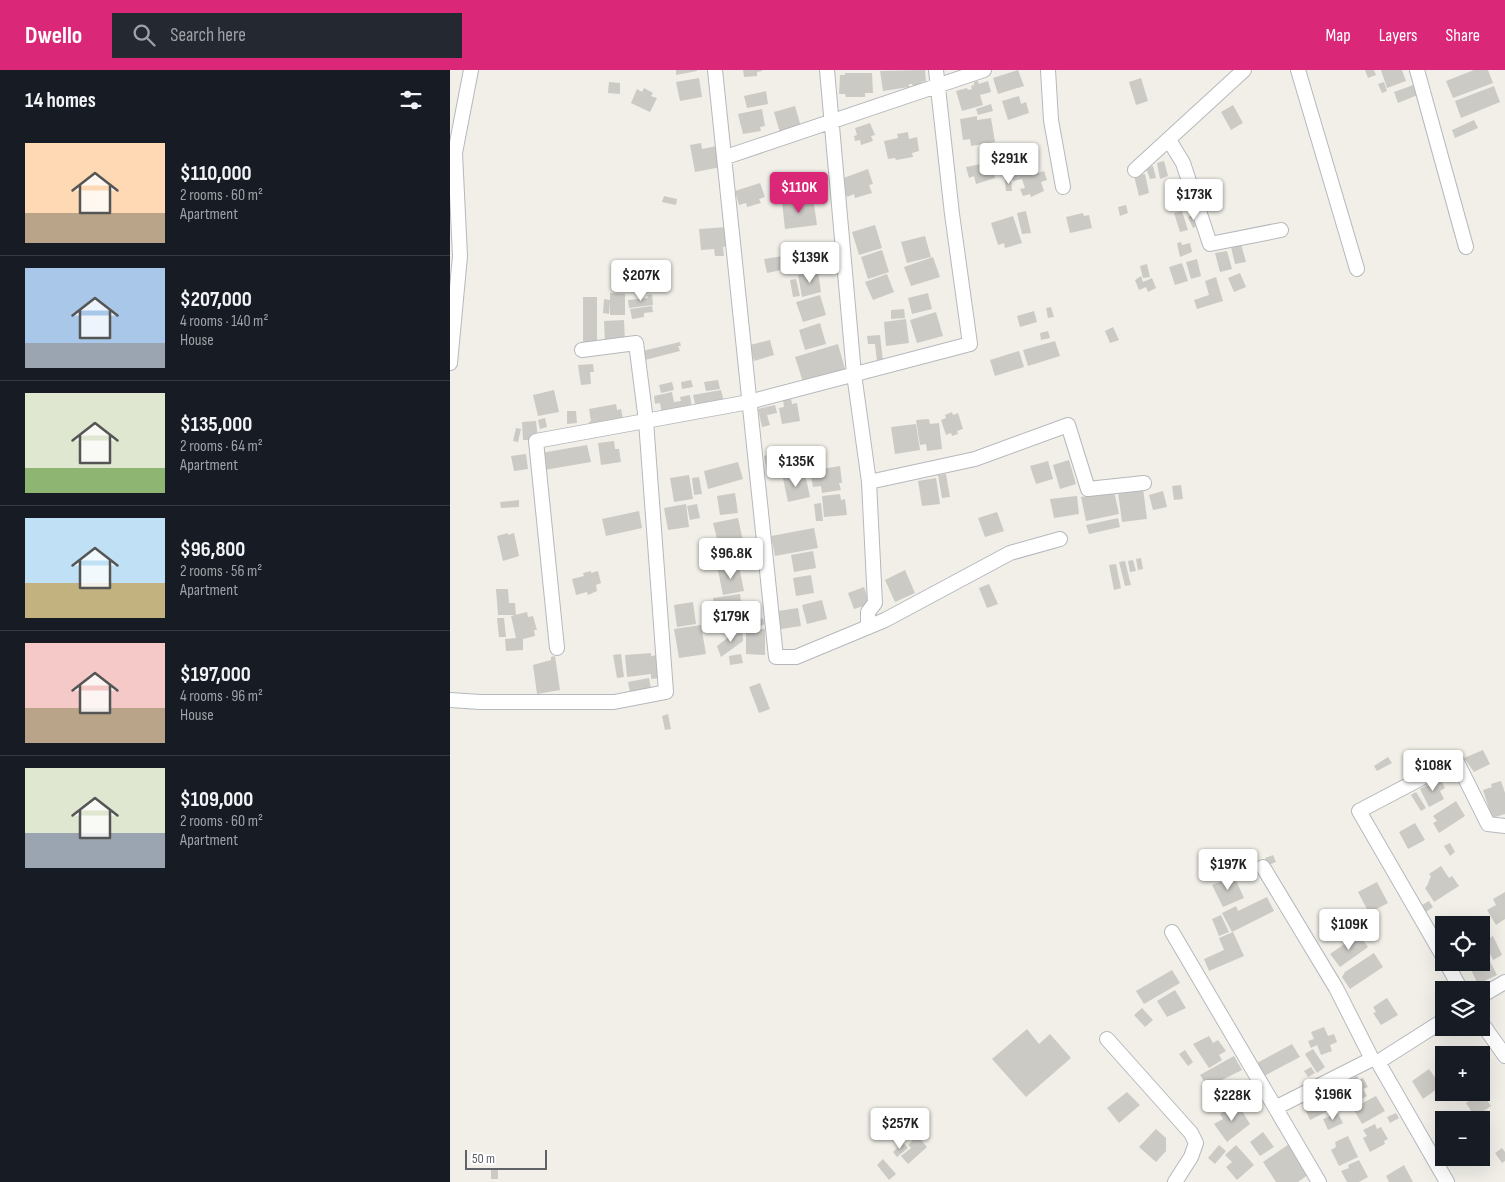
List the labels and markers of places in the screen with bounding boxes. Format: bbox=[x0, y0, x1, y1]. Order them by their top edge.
pin: $291K bbox=[974, 142, 1044, 185]
pin: $110K bbox=[764, 172, 834, 214]
pin: $173K bbox=[1159, 178, 1229, 221]
pin: $139K bbox=[775, 242, 845, 284]
pin: $207K bbox=[606, 260, 676, 302]
pin: $135K bbox=[761, 446, 831, 488]
pin: $96.8K bbox=[690, 538, 772, 580]
pin: $179K bbox=[696, 600, 766, 643]
pin: $108K bbox=[1398, 750, 1468, 792]
pin: $197K bbox=[1193, 848, 1263, 891]
pin: $109K bbox=[1314, 908, 1384, 951]
pin: $196K bbox=[1298, 1078, 1368, 1121]
pin: $228K bbox=[1197, 1080, 1267, 1122]
pin: $257K bbox=[865, 1108, 935, 1150]

